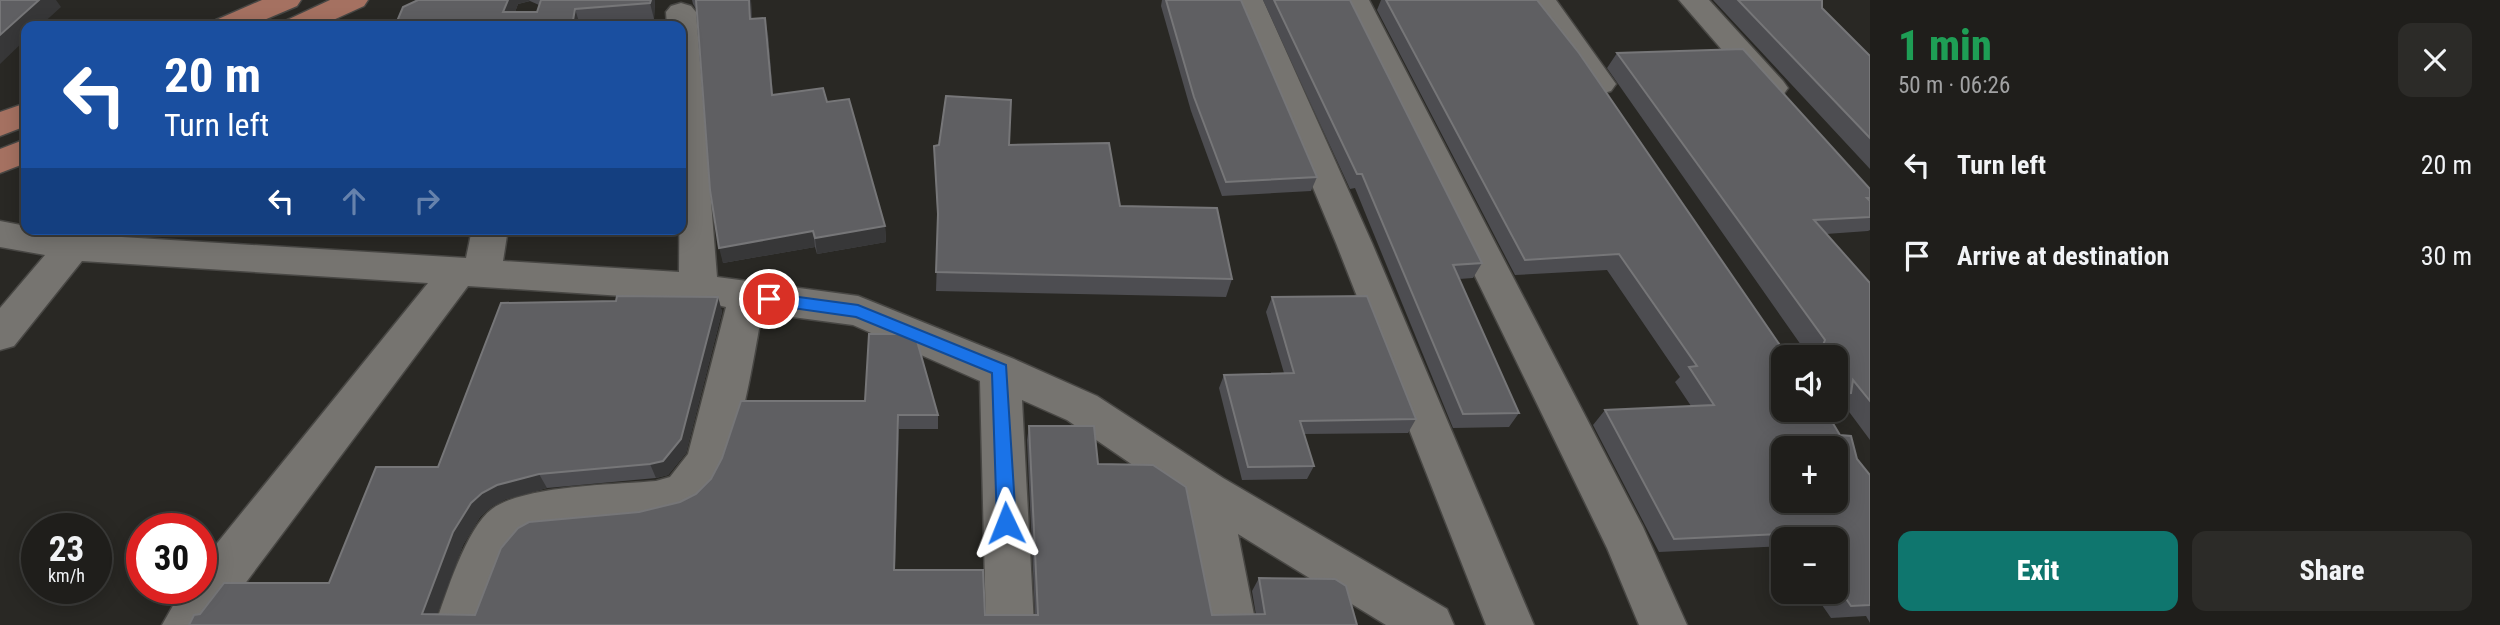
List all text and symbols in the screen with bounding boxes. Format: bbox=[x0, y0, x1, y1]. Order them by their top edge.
text: 1 min bbox=[1898, 21, 1992, 70]
button: close bbox=[2398, 23, 2472, 97]
text: 20 m bbox=[164, 47, 261, 104]
icon: left bbox=[49, 49, 140, 140]
text: 50 m · 06:26 bbox=[1898, 72, 2010, 99]
text: Turn left bbox=[164, 106, 269, 144]
icon: left bbox=[1898, 146, 1936, 184]
text: Turn left bbox=[1957, 150, 2046, 180]
text: 20 m bbox=[2421, 150, 2472, 180]
icon: left bbox=[262, 182, 300, 220]
icon: ahead bbox=[335, 182, 373, 220]
icon: right bbox=[408, 182, 446, 220]
icon: arrive bbox=[1898, 237, 1936, 275]
text: Arrive at destination bbox=[1957, 241, 2169, 271]
text: 30 m bbox=[2421, 241, 2472, 271]
pin bbox=[739, 269, 799, 329]
icon: arrive bbox=[750, 280, 788, 318]
map controls bbox=[1771, 345, 1848, 604]
button: sound bbox=[1771, 345, 1848, 422]
button: + bbox=[1771, 436, 1848, 513]
position arrow bbox=[969, 486, 1043, 560]
speed limit sign: 30 bbox=[126, 513, 217, 604]
button: − bbox=[1771, 527, 1848, 604]
text: 23 bbox=[49, 529, 84, 570]
button: Exit bbox=[1898, 531, 2178, 611]
button: Share bbox=[2192, 531, 2472, 611]
text: km/h bbox=[48, 565, 85, 586]

